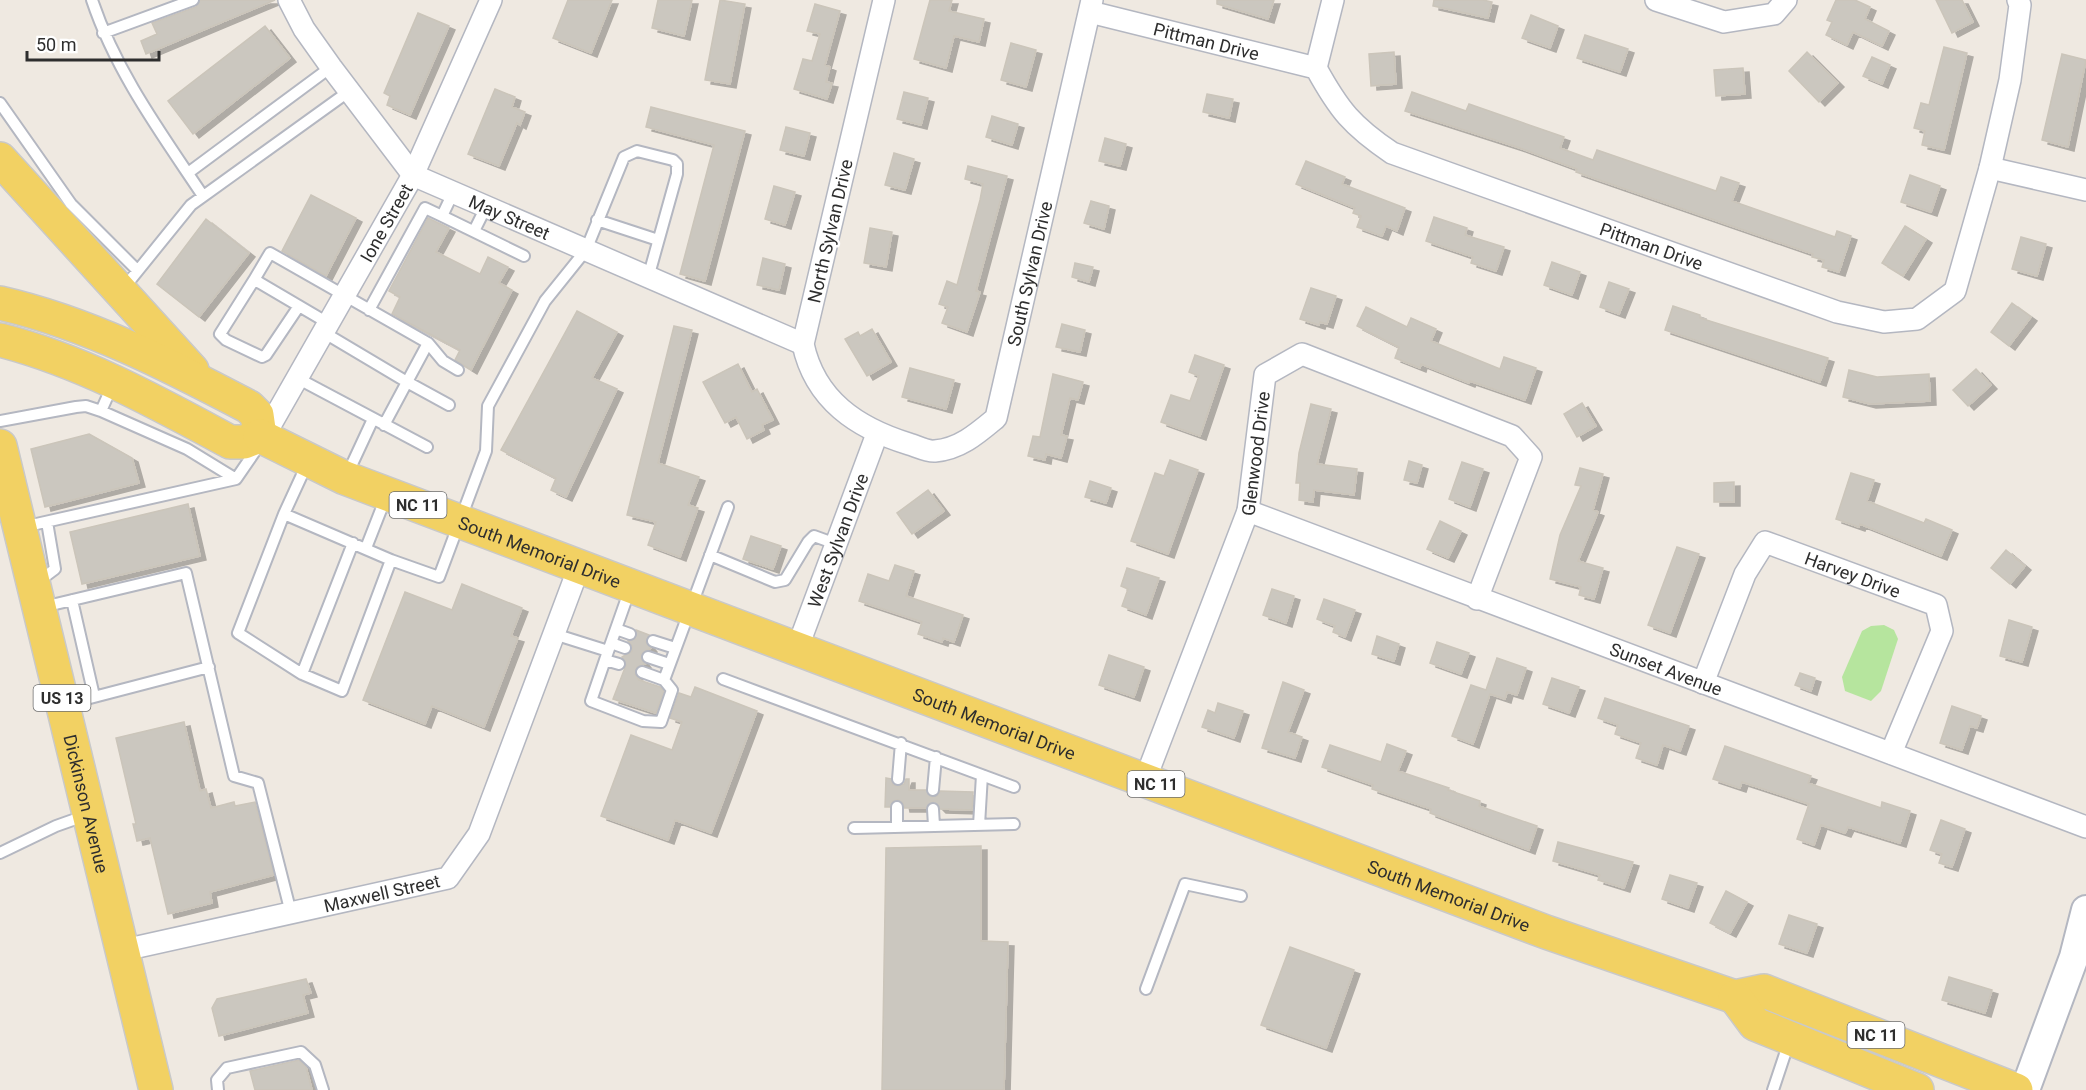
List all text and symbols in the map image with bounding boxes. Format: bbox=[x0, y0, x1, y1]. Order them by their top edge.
street label: Pittman Drive bbox=[1152, 18, 1261, 64]
scale bar bbox=[27, 24, 159, 62]
text: 50 m bbox=[36, 34, 76, 55]
street label: North Sylvan Drive bbox=[803, 157, 857, 305]
street label: Ione Street bbox=[355, 180, 417, 265]
street label: May Street bbox=[466, 190, 553, 244]
street label: South Sylvan Drive bbox=[1002, 199, 1056, 348]
street label: Pittman Drive bbox=[1597, 218, 1706, 274]
street label: Glenwood Drive bbox=[1237, 390, 1273, 517]
street label: West Sylvan Drive bbox=[803, 470, 872, 610]
road number: NC 11 bbox=[390, 492, 446, 518]
street label: South Memorial Drive bbox=[456, 511, 624, 592]
street label: Harvey Drive bbox=[1802, 547, 1903, 602]
street label: Sunset Avenue bbox=[1607, 638, 1725, 699]
street label: South Memorial Drive bbox=[910, 683, 1079, 764]
road number: US 13 bbox=[34, 685, 90, 711]
street label: Dickinson Avenue bbox=[60, 732, 114, 875]
road number: NC 11 bbox=[1128, 771, 1184, 797]
street label: South Memorial Drive bbox=[1365, 855, 1533, 936]
street label: Maxwell Street bbox=[322, 870, 442, 916]
road number: NC 11 bbox=[1848, 1022, 1904, 1048]

